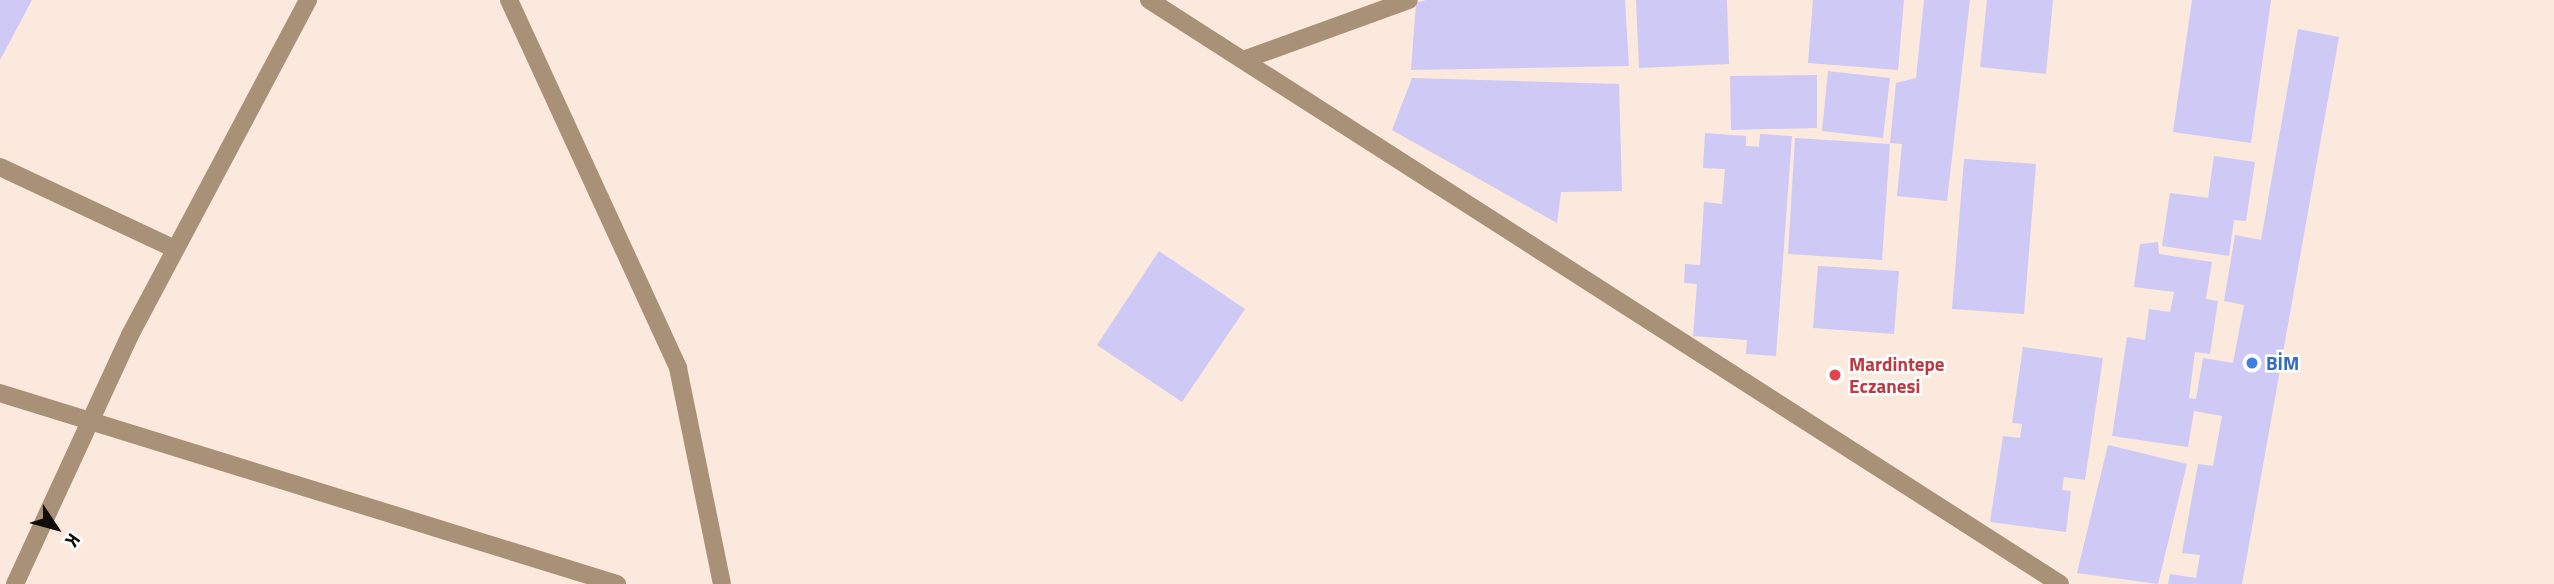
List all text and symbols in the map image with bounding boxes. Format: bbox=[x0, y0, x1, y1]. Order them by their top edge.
place label: BİM bbox=[2266, 352, 2299, 374]
place label: Mardintepe Eczanesi bbox=[1849, 353, 1945, 397]
marker: BİM bbox=[2244, 355, 2260, 371]
marker: Mardintepe Eczanesi bbox=[1827, 367, 1843, 383]
north arrow bbox=[21, 493, 91, 563]
text: K bbox=[58, 528, 88, 554]

